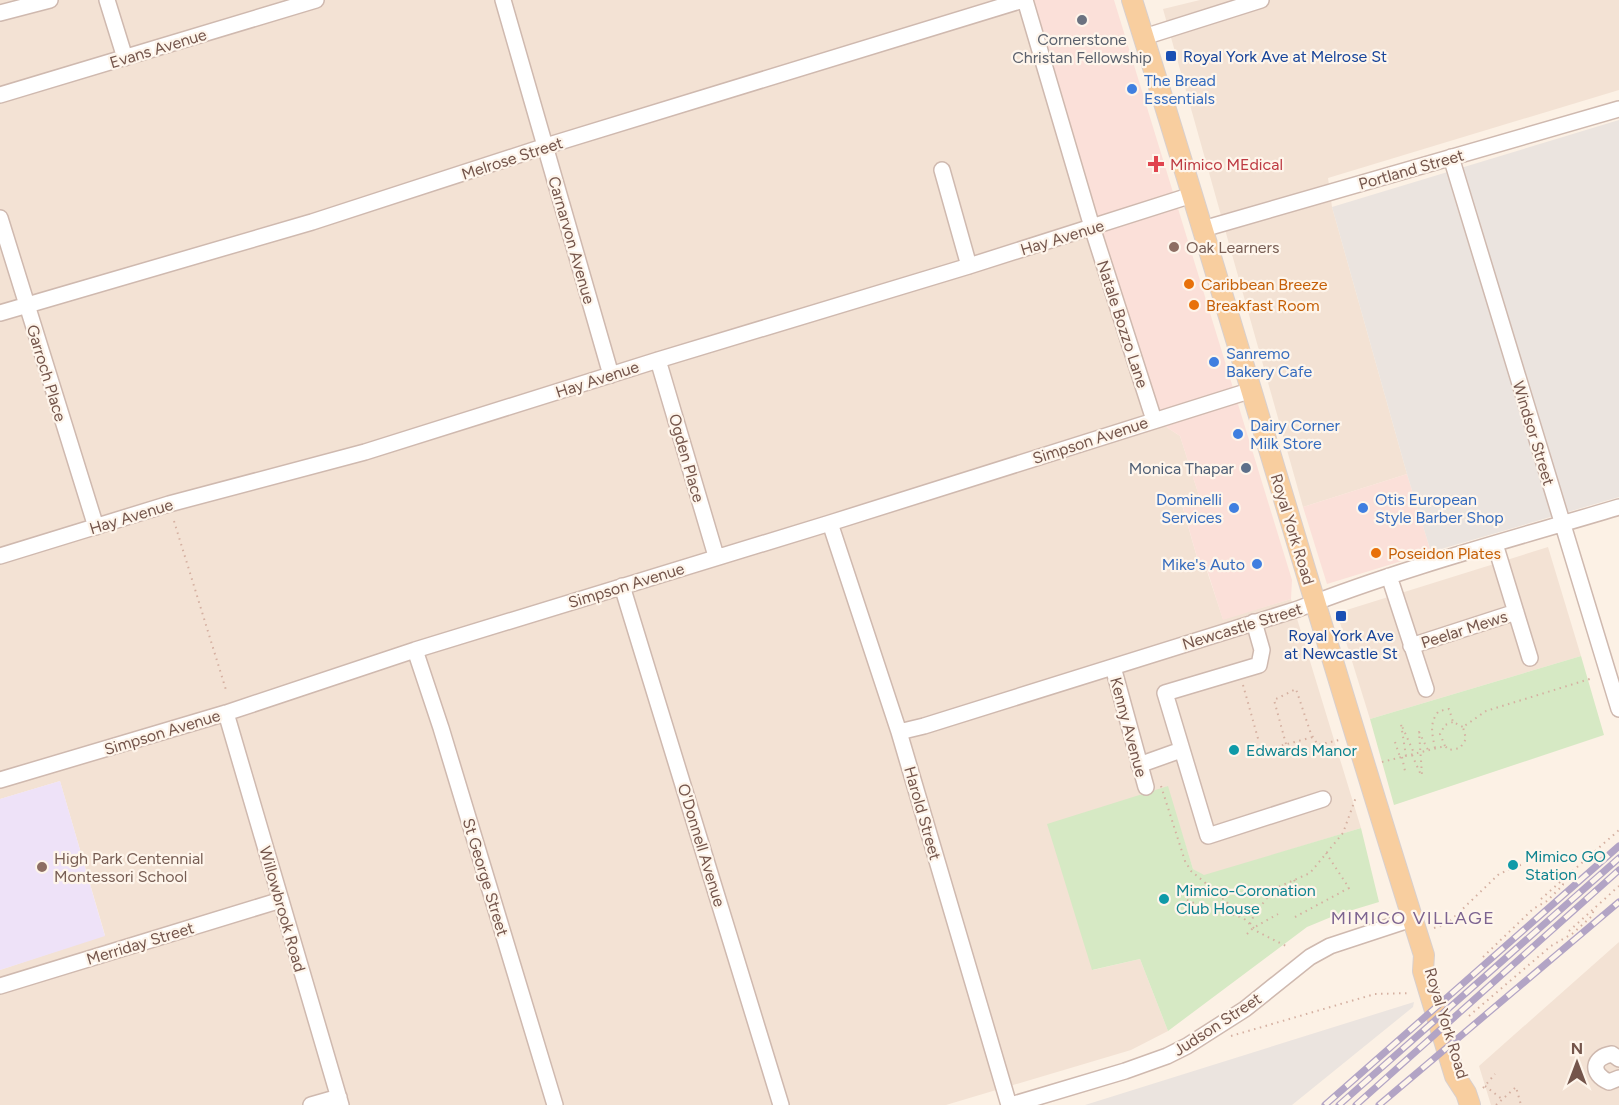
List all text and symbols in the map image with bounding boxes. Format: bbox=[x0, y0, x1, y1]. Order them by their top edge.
marker: Cornerstone Christan Fellowship bbox=[1075, 13, 1089, 27]
street label: Evans Avenue bbox=[107, 25, 209, 72]
place label: Cornerstone Christan Fellowship bbox=[1012, 30, 1152, 67]
place label: Royal York Ave at Melrose St bbox=[1183, 47, 1387, 66]
marker: Royal York Ave at Melrose St bbox=[1164, 49, 1178, 63]
place label: The Bread Essentials bbox=[1144, 71, 1216, 108]
marker: The Bread Essentials bbox=[1125, 82, 1139, 96]
street label: Melrose Street bbox=[459, 133, 565, 184]
street label: Portland Street bbox=[1356, 145, 1466, 194]
marker: Mimico MEdical bbox=[1147, 155, 1165, 173]
place label: Mimico MEdical bbox=[1170, 155, 1283, 174]
street label: Carnarvon Avenue bbox=[544, 174, 599, 306]
street label: Hay Avenue bbox=[1018, 216, 1107, 259]
place label: Oak Learners bbox=[1186, 238, 1279, 257]
marker: Oak Learners bbox=[1167, 240, 1181, 254]
street label: Natale Bozzo Lane bbox=[1093, 258, 1152, 391]
place label: Caribbean Breeze bbox=[1201, 275, 1328, 294]
marker: Caribbean Breeze bbox=[1182, 277, 1196, 291]
place label: Breakfast Room bbox=[1206, 296, 1320, 315]
marker: Breakfast Room bbox=[1187, 298, 1201, 312]
street label: Garroch Place bbox=[23, 322, 70, 424]
place label: Sanremo Bakery Cafe bbox=[1226, 344, 1313, 381]
marker: Sanremo Bakery Cafe bbox=[1207, 355, 1221, 369]
street label: Hay Avenue bbox=[553, 357, 641, 402]
street label: Windsor Street bbox=[1509, 379, 1558, 488]
street label: Ogden Place bbox=[665, 412, 708, 505]
street label: Simpson Avenue bbox=[1030, 413, 1151, 468]
place label: Dairy Corner Milk Store bbox=[1250, 416, 1341, 453]
marker: Dairy Corner Milk Store bbox=[1231, 427, 1245, 441]
place label: Monica Thapar bbox=[1129, 459, 1235, 478]
marker: Monica Thapar bbox=[1239, 461, 1253, 475]
street label: Royal York Road bbox=[1267, 471, 1318, 587]
place label: Dominelli Services bbox=[1156, 490, 1222, 527]
place label: Otis European Style Barber Shop bbox=[1375, 490, 1504, 527]
street label: Hay Avenue bbox=[87, 495, 176, 538]
marker: Dominelli Services bbox=[1227, 501, 1241, 515]
marker: Otis European Style Barber Shop bbox=[1356, 501, 1370, 515]
place label: Poseidon Plates bbox=[1388, 544, 1501, 563]
marker: Poseidon Plates bbox=[1369, 546, 1383, 560]
place label: Mike's Auto bbox=[1162, 555, 1245, 574]
marker: Mike's Auto bbox=[1250, 557, 1264, 571]
street label: Simpson Avenue bbox=[566, 559, 687, 612]
street label: Newcastle Street bbox=[1180, 599, 1304, 654]
street label: Peelar Mews bbox=[1419, 607, 1510, 652]
marker: Royal York Ave at Newcastle St bbox=[1334, 609, 1348, 623]
place label: Royal York Ave at Newcastle St bbox=[1284, 626, 1398, 663]
street label: Kenny Avenue bbox=[1106, 675, 1151, 779]
street label: Simpson Avenue bbox=[102, 706, 223, 759]
place label: Edwards Manor bbox=[1246, 741, 1357, 760]
marker: Edwards Manor bbox=[1227, 743, 1241, 757]
street label: Harold Street bbox=[900, 764, 945, 862]
street label: O'Donnell Avenue bbox=[674, 781, 729, 909]
street label: St George Street bbox=[459, 816, 512, 938]
street label: Willowbrook Road bbox=[256, 844, 310, 974]
place label: Mimico GO Station bbox=[1525, 847, 1606, 884]
place label: High Park Centennial Montessori School bbox=[54, 849, 204, 886]
marker: Mimico GO Station bbox=[1506, 858, 1520, 872]
marker: High Park Centennial Montessori School bbox=[35, 860, 49, 874]
place label: Mimico-Coronation Club House bbox=[1176, 881, 1316, 918]
marker: Mimico-Coronation Club House bbox=[1157, 892, 1171, 906]
district label: MIMICO VILLAGE bbox=[1331, 907, 1495, 929]
street label: Merriday Street bbox=[84, 918, 196, 969]
street label: Royal York Road bbox=[1421, 965, 1472, 1081]
street label: Judson Street bbox=[1170, 989, 1265, 1060]
north arrow bbox=[1547, 1033, 1607, 1093]
text: N bbox=[1571, 1039, 1583, 1058]

